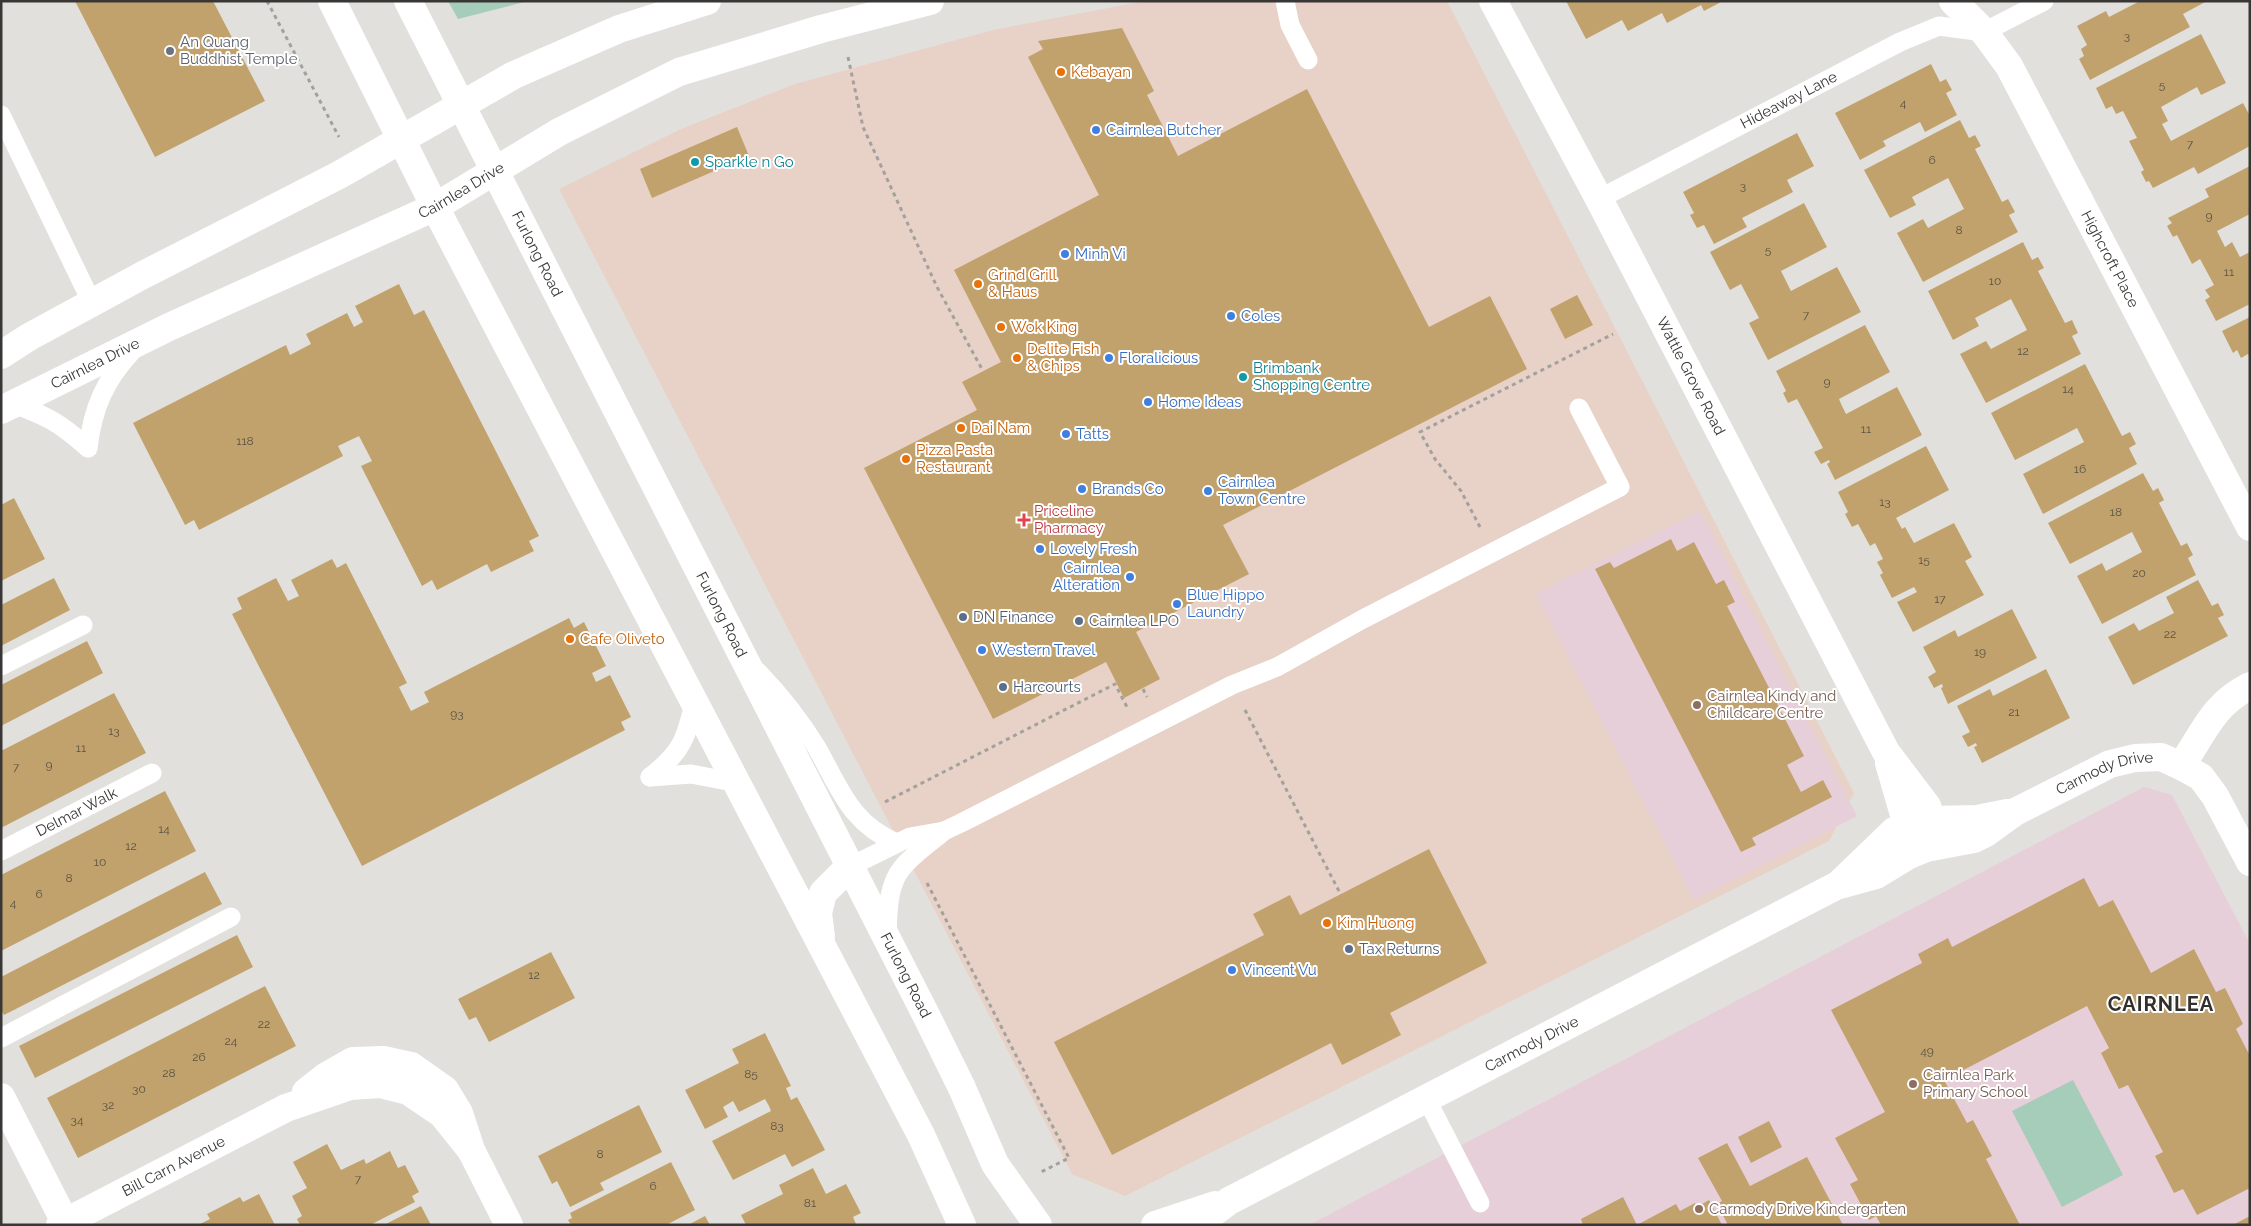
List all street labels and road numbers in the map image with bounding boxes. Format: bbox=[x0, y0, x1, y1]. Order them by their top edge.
street label: Hideaway Lane bbox=[1737, 67, 1840, 133]
street label: Cairnlea Drive bbox=[415, 158, 507, 222]
street label: Furlong Road bbox=[508, 208, 566, 300]
street label: Highcroft Place bbox=[2077, 208, 2143, 311]
street label: Wattle Grove Road bbox=[1653, 314, 1729, 438]
street label: Cairnlea Drive bbox=[48, 334, 143, 393]
street label: Furlong Road bbox=[692, 569, 751, 660]
street label: Carmody Drive bbox=[2053, 748, 2154, 799]
street label: Delmar Walk bbox=[33, 784, 120, 840]
street label: Furlong Road bbox=[876, 930, 935, 1021]
street label: Carmody Drive bbox=[1482, 1012, 1582, 1076]
street label: Bill Carn Avenue bbox=[119, 1132, 228, 1200]

